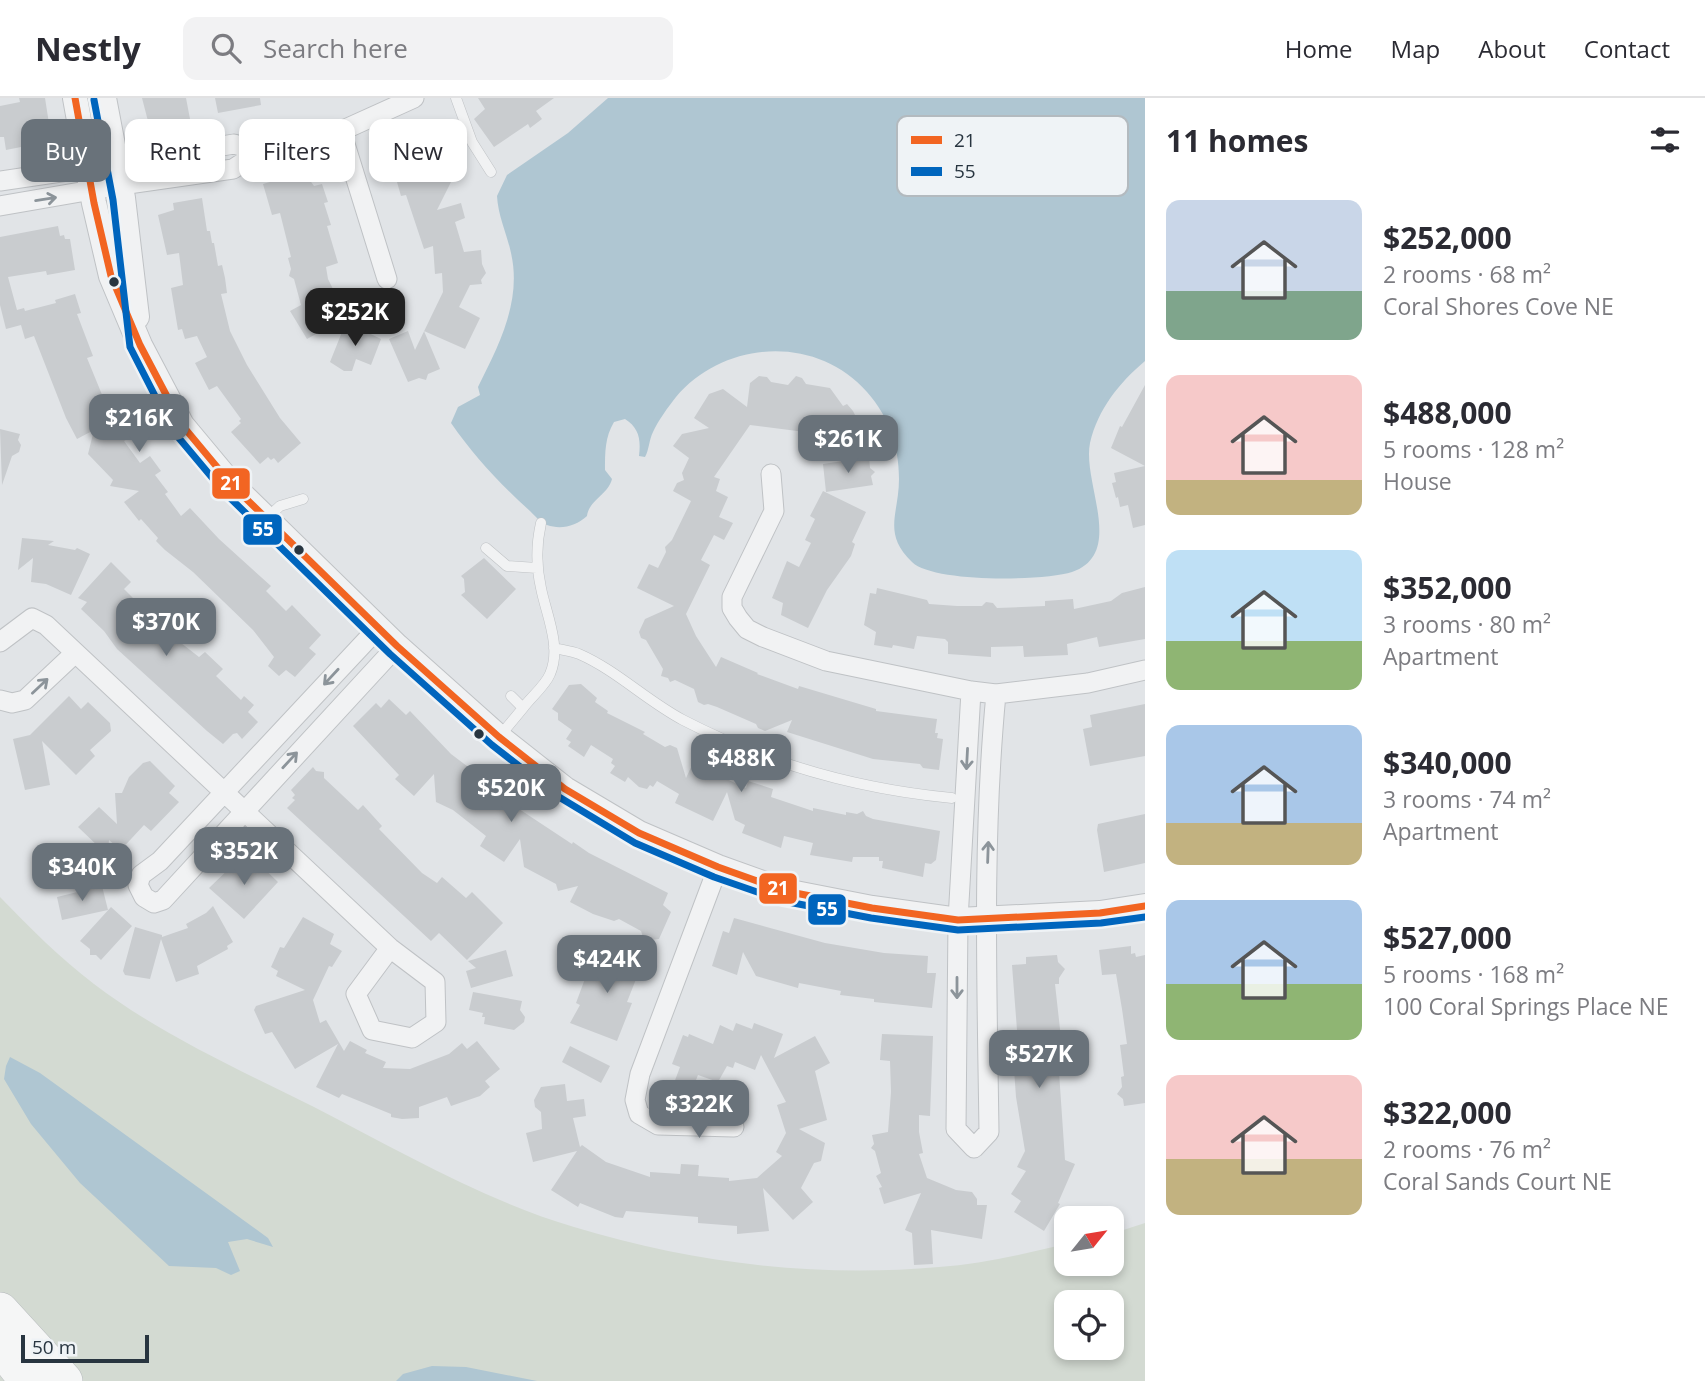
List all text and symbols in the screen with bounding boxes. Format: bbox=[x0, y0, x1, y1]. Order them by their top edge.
search box bbox=[183, 17, 673, 80]
text: Nestly bbox=[35, 26, 141, 71]
icon: search bbox=[207, 29, 245, 67]
text: Search here bbox=[263, 30, 408, 66]
text: Home bbox=[1285, 32, 1353, 65]
text: Map bbox=[1391, 32, 1440, 65]
text: About bbox=[1478, 32, 1546, 65]
text: Contact bbox=[1584, 32, 1670, 65]
legend bbox=[897, 116, 1128, 196]
chip: Buy bbox=[21, 119, 111, 182]
chip: Rent bbox=[125, 119, 225, 182]
chip: Filters bbox=[239, 119, 355, 182]
chip: New bbox=[369, 119, 467, 182]
text: 11 homes bbox=[1166, 120, 1309, 161]
icon: filters bbox=[1646, 121, 1684, 159]
text: 21 bbox=[954, 127, 976, 153]
text: 55 bbox=[954, 158, 976, 184]
one-way arrow bbox=[34, 192, 57, 205]
text: $252,000 bbox=[1383, 217, 1512, 258]
icon: home bbox=[1222, 228, 1306, 312]
text: 2 rooms · 68 m² bbox=[1383, 258, 1551, 290]
unlabelled marker bbox=[107, 275, 121, 289]
pin: $252K bbox=[306, 288, 404, 348]
text: Coral Shores Cove NE bbox=[1383, 290, 1614, 322]
text: $252K bbox=[321, 295, 389, 327]
text: $488,000 bbox=[1383, 392, 1512, 433]
pin: $216K bbox=[90, 394, 188, 454]
text: $216K bbox=[105, 401, 173, 433]
icon: home bbox=[1222, 403, 1306, 487]
pin: $261K bbox=[799, 416, 897, 475]
text: $261K bbox=[814, 422, 882, 454]
text: 5 rooms · 128 m² bbox=[1383, 433, 1564, 465]
text: House bbox=[1383, 465, 1452, 497]
line badge: 21 bbox=[211, 467, 251, 500]
text: 21 bbox=[220, 470, 242, 496]
line badge: 55 bbox=[242, 513, 283, 546]
text: 55 bbox=[252, 516, 274, 542]
unlabelled marker bbox=[292, 543, 306, 557]
text: $352,000 bbox=[1383, 567, 1512, 608]
icon: home bbox=[1222, 578, 1306, 662]
pin: $370K bbox=[117, 598, 215, 658]
text: $370K bbox=[132, 605, 200, 637]
text: 3 rooms · 80 m² bbox=[1383, 608, 1551, 640]
text: Apartment bbox=[1383, 640, 1499, 672]
one-way arrow bbox=[323, 669, 340, 686]
one-way arrow bbox=[31, 677, 48, 694]
unlabelled marker bbox=[472, 727, 486, 741]
pin: $488K bbox=[692, 734, 790, 794]
text: $488K bbox=[707, 741, 775, 773]
text: $340,000 bbox=[1383, 742, 1512, 783]
one-way arrow bbox=[961, 747, 974, 770]
one-way arrow bbox=[282, 752, 299, 769]
icon: home bbox=[1222, 753, 1306, 837]
pin: $520K bbox=[462, 764, 560, 824]
text: $520K bbox=[477, 771, 545, 803]
text: 3 rooms · 74 m² bbox=[1383, 783, 1551, 815]
text: Apartment bbox=[1383, 815, 1499, 847]
pin: $352K bbox=[195, 828, 293, 887]
text: $352K bbox=[210, 834, 278, 866]
one-way arrow bbox=[982, 840, 995, 863]
pin: $340K bbox=[33, 844, 131, 903]
text: $340K bbox=[48, 850, 116, 882]
line badge: 21 bbox=[758, 872, 798, 905]
text: 21 bbox=[767, 875, 789, 901]
line badge: 55 bbox=[807, 893, 847, 926]
text: 55 bbox=[816, 896, 838, 922]
text: $527,000 bbox=[1383, 917, 1512, 958]
icon: home bbox=[1222, 928, 1306, 1012]
pin: $424K bbox=[558, 936, 656, 995]
text: $424K bbox=[573, 942, 641, 974]
text: 5 rooms · 168 m² bbox=[1383, 958, 1564, 990]
one-way arrow bbox=[950, 977, 964, 1000]
text: 100 Coral Springs Place NE bbox=[1383, 990, 1669, 1022]
pin: $527K bbox=[990, 1030, 1088, 1090]
text: $527K bbox=[1005, 1037, 1073, 1069]
pin: $322K bbox=[650, 1080, 748, 1140]
text: $322K bbox=[665, 1087, 733, 1119]
text: $322,000 bbox=[1383, 1092, 1512, 1133]
icon: home bbox=[1222, 1103, 1306, 1187]
text: 2 rooms · 76 m² bbox=[1383, 1133, 1551, 1165]
text: Coral Sands Court NE bbox=[1383, 1165, 1612, 1197]
north arrow bbox=[1054, 1206, 1124, 1276]
map controls bbox=[1054, 1206, 1124, 1360]
button: locate bbox=[1054, 1290, 1124, 1360]
scale bar bbox=[21, 1332, 149, 1364]
text: 50 m bbox=[32, 1334, 76, 1360]

